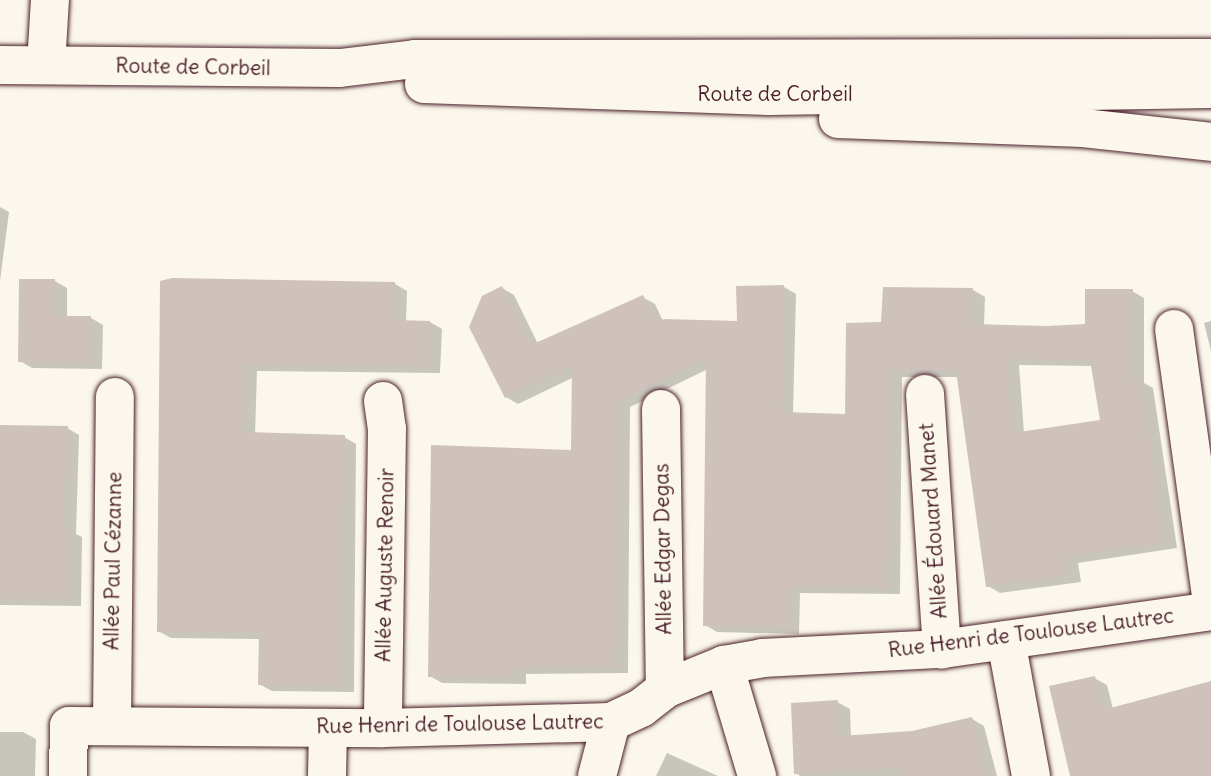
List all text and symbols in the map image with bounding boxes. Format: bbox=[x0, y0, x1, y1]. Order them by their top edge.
street label: Route de Corbeil bbox=[115, 53, 271, 81]
street label: Route de Corbeil bbox=[697, 81, 853, 107]
street label: Allée Édouard Manet bbox=[914, 422, 952, 620]
street label: Allée Edgar Degas bbox=[649, 463, 677, 635]
street label: Allée Auguste Renoir bbox=[371, 468, 399, 662]
street label: Allée Paul Cézanne bbox=[99, 471, 127, 651]
street label: Rue Henri de Toulouse Lautrec bbox=[887, 603, 1175, 663]
street label: Rue Henri de Toulouse Lautrec bbox=[316, 709, 604, 739]

